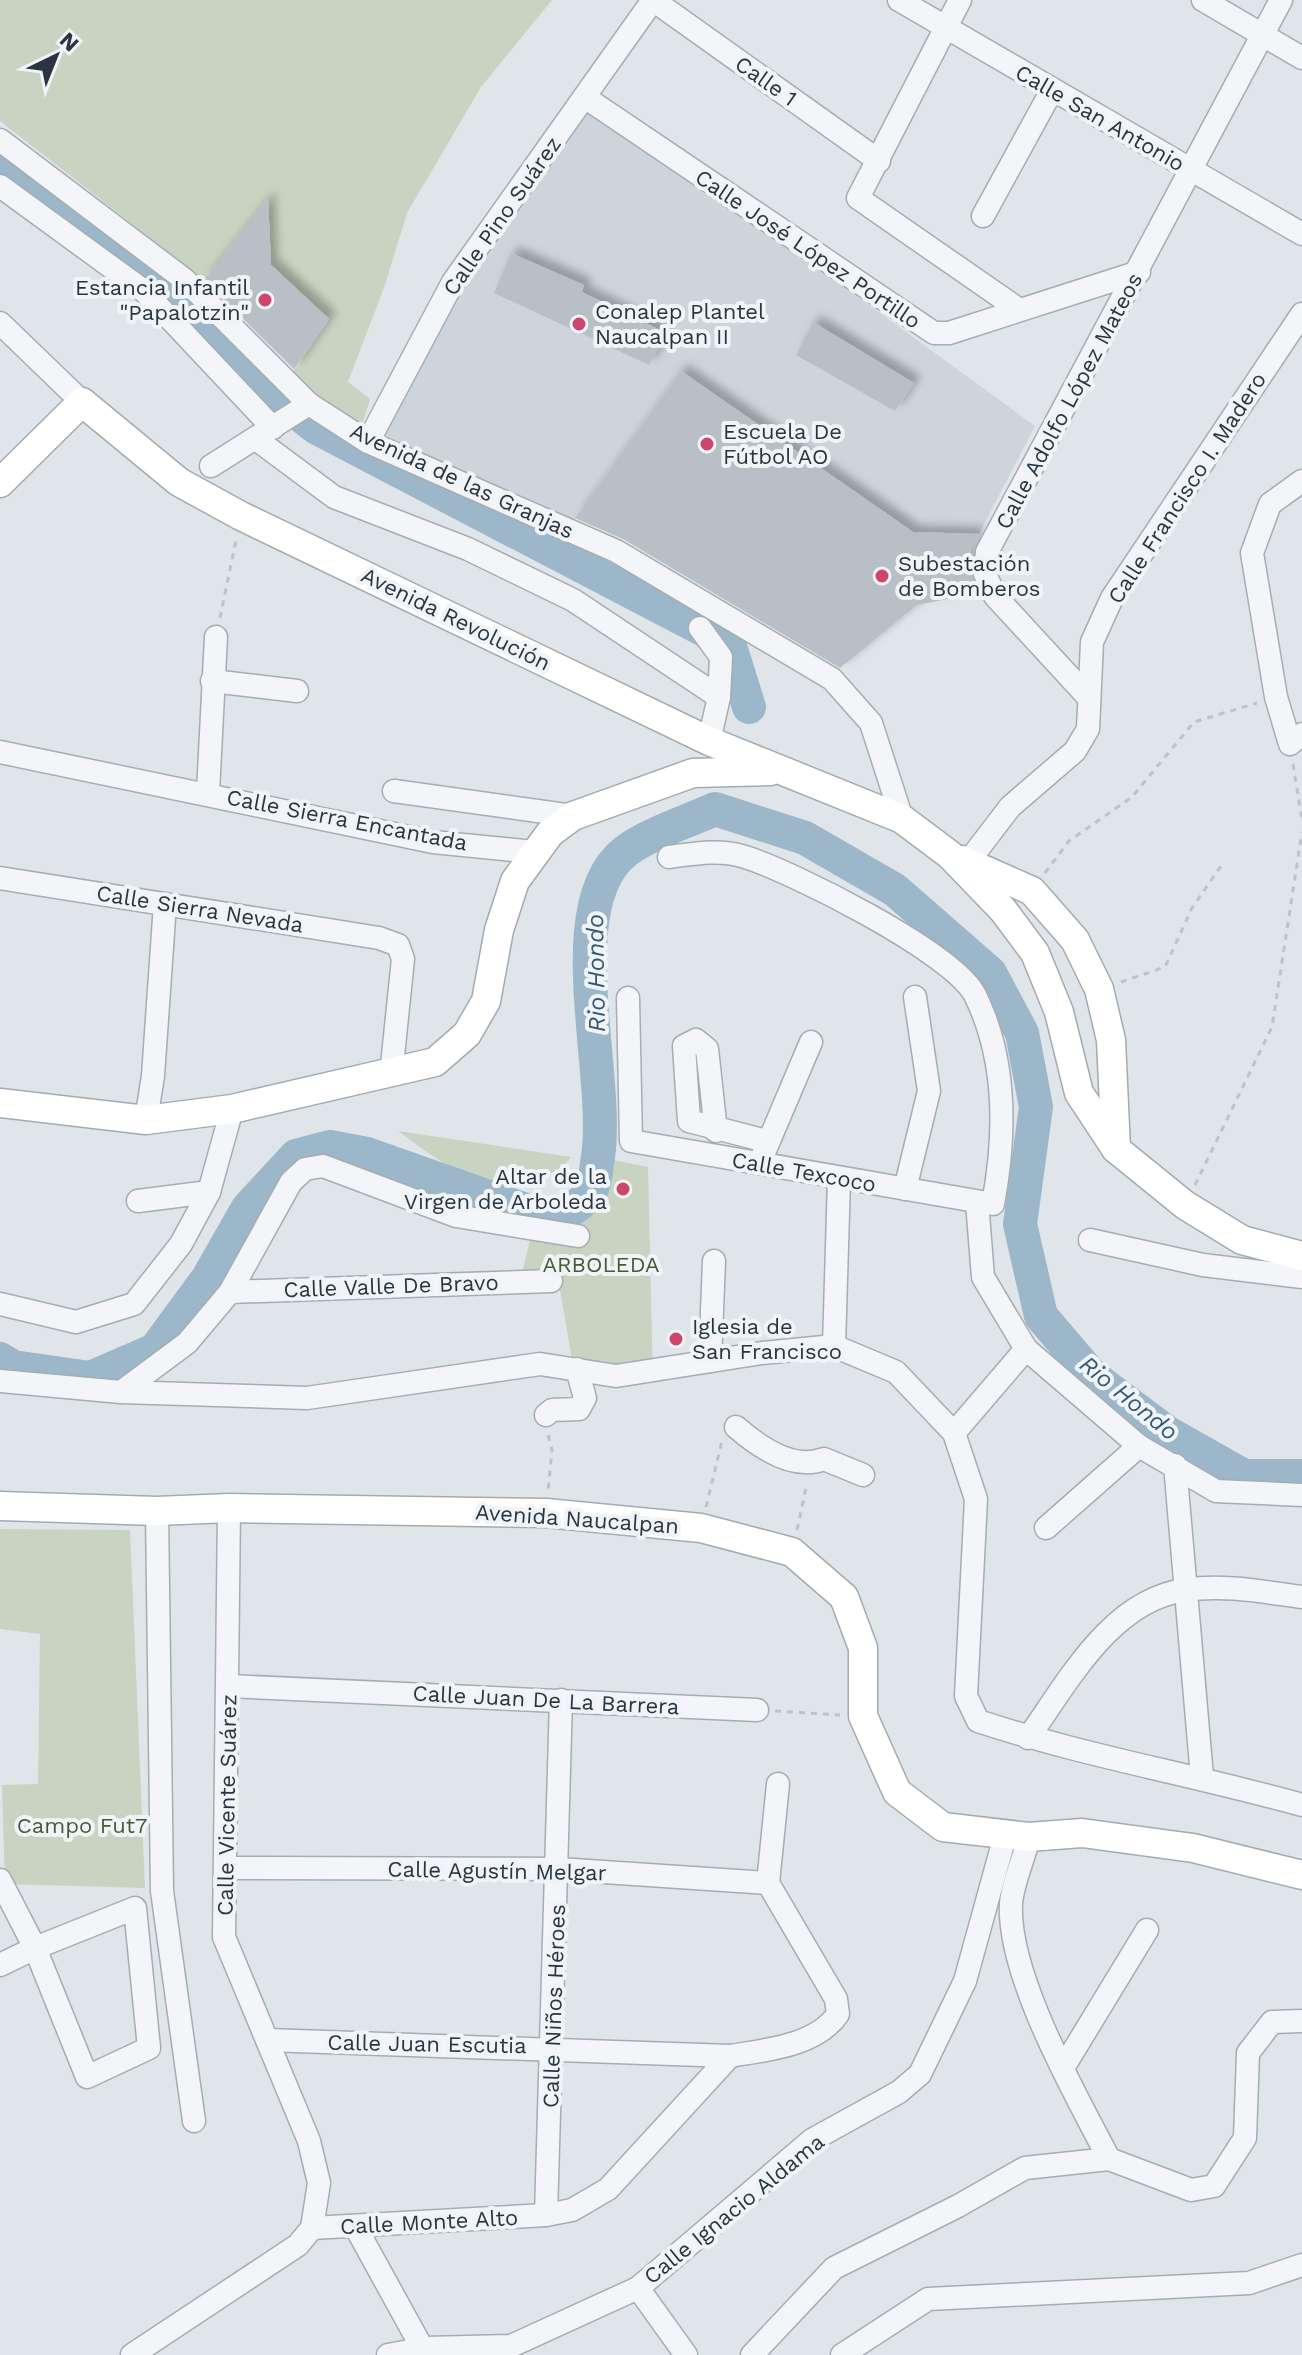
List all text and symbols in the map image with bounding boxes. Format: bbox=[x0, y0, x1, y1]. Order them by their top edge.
north arrow bbox=[16, 16, 96, 96]
text: N bbox=[55, 27, 84, 56]
street label: Calle 1 bbox=[730, 51, 802, 111]
street label: Calle San Antonio bbox=[1011, 59, 1189, 177]
street label: Calle Pino Suárez bbox=[438, 132, 566, 300]
street label: Calle José López Portillo bbox=[691, 164, 925, 334]
street label: Calle Adolfo López Mateos bbox=[991, 269, 1147, 533]
place label: Estancia Infantil "Papalotzin" bbox=[75, 275, 249, 325]
marker: Estancia Infantil "Papalotzin" bbox=[256, 291, 274, 309]
place label: Conalep Plantel Naucalpan II bbox=[595, 299, 765, 349]
marker: Conalep Plantel Naucalpan II bbox=[570, 315, 588, 333]
street label: Calle Francisco I. Madero bbox=[1103, 368, 1271, 608]
street label: Avenida de las Granjas bbox=[346, 418, 578, 544]
place label: Escuela De Fútbol AO bbox=[723, 419, 842, 469]
marker: Escuela De Fútbol AO bbox=[698, 435, 716, 453]
place label: Subestación de Bomberos bbox=[898, 551, 1040, 601]
street label: Avenida Revolución bbox=[357, 562, 555, 676]
marker: Subestación de Bomberos bbox=[873, 567, 891, 585]
street label: Calle Sierra Encantada bbox=[225, 784, 469, 856]
street label: Calle Sierra Nevada bbox=[95, 880, 305, 938]
water label: Rio Hondo bbox=[581, 914, 611, 1032]
street label: Calle Texcoco bbox=[730, 1147, 878, 1197]
place label: Altar de la Virgen de Arboleda bbox=[404, 1164, 607, 1214]
marker: Altar de la Virgen de Arboleda bbox=[614, 1180, 632, 1198]
park label: ARBOLEDA bbox=[542, 1252, 660, 1277]
street label: Calle Valle De Bravo bbox=[283, 1270, 499, 1302]
place label: Iglesia de San Francisco bbox=[692, 1314, 842, 1364]
marker: Iglesia de San Francisco bbox=[667, 1330, 685, 1348]
water label: Rio Hondo bbox=[1074, 1350, 1184, 1446]
street label: Avenida Naucalpan bbox=[474, 1499, 680, 1539]
street label: Calle Juan De La Barrera bbox=[412, 1681, 680, 1719]
street label: Calle Vicente Suárez bbox=[213, 1694, 241, 1916]
park label: Campo Fut7 bbox=[17, 1813, 147, 1838]
street label: Calle Agustín Melgar bbox=[387, 1857, 607, 1885]
street label: Calle Niños Héroes bbox=[538, 1904, 570, 2108]
street label: Calle Juan Escutia bbox=[327, 2030, 527, 2058]
street label: Calle Ignacio Aldama bbox=[639, 2129, 829, 2289]
street label: Calle Monte Alto bbox=[339, 2205, 519, 2239]

